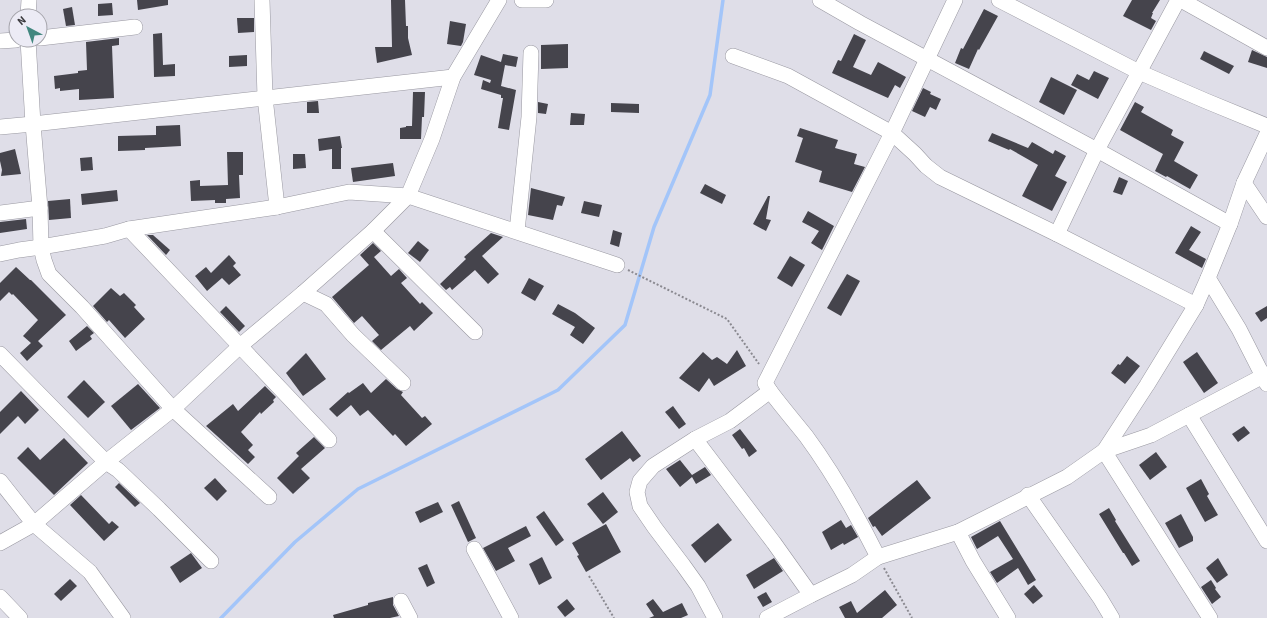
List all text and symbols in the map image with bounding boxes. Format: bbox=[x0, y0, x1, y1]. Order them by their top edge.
north arrow bbox=[8, 8, 48, 48]
text: N bbox=[14, 13, 29, 29]

